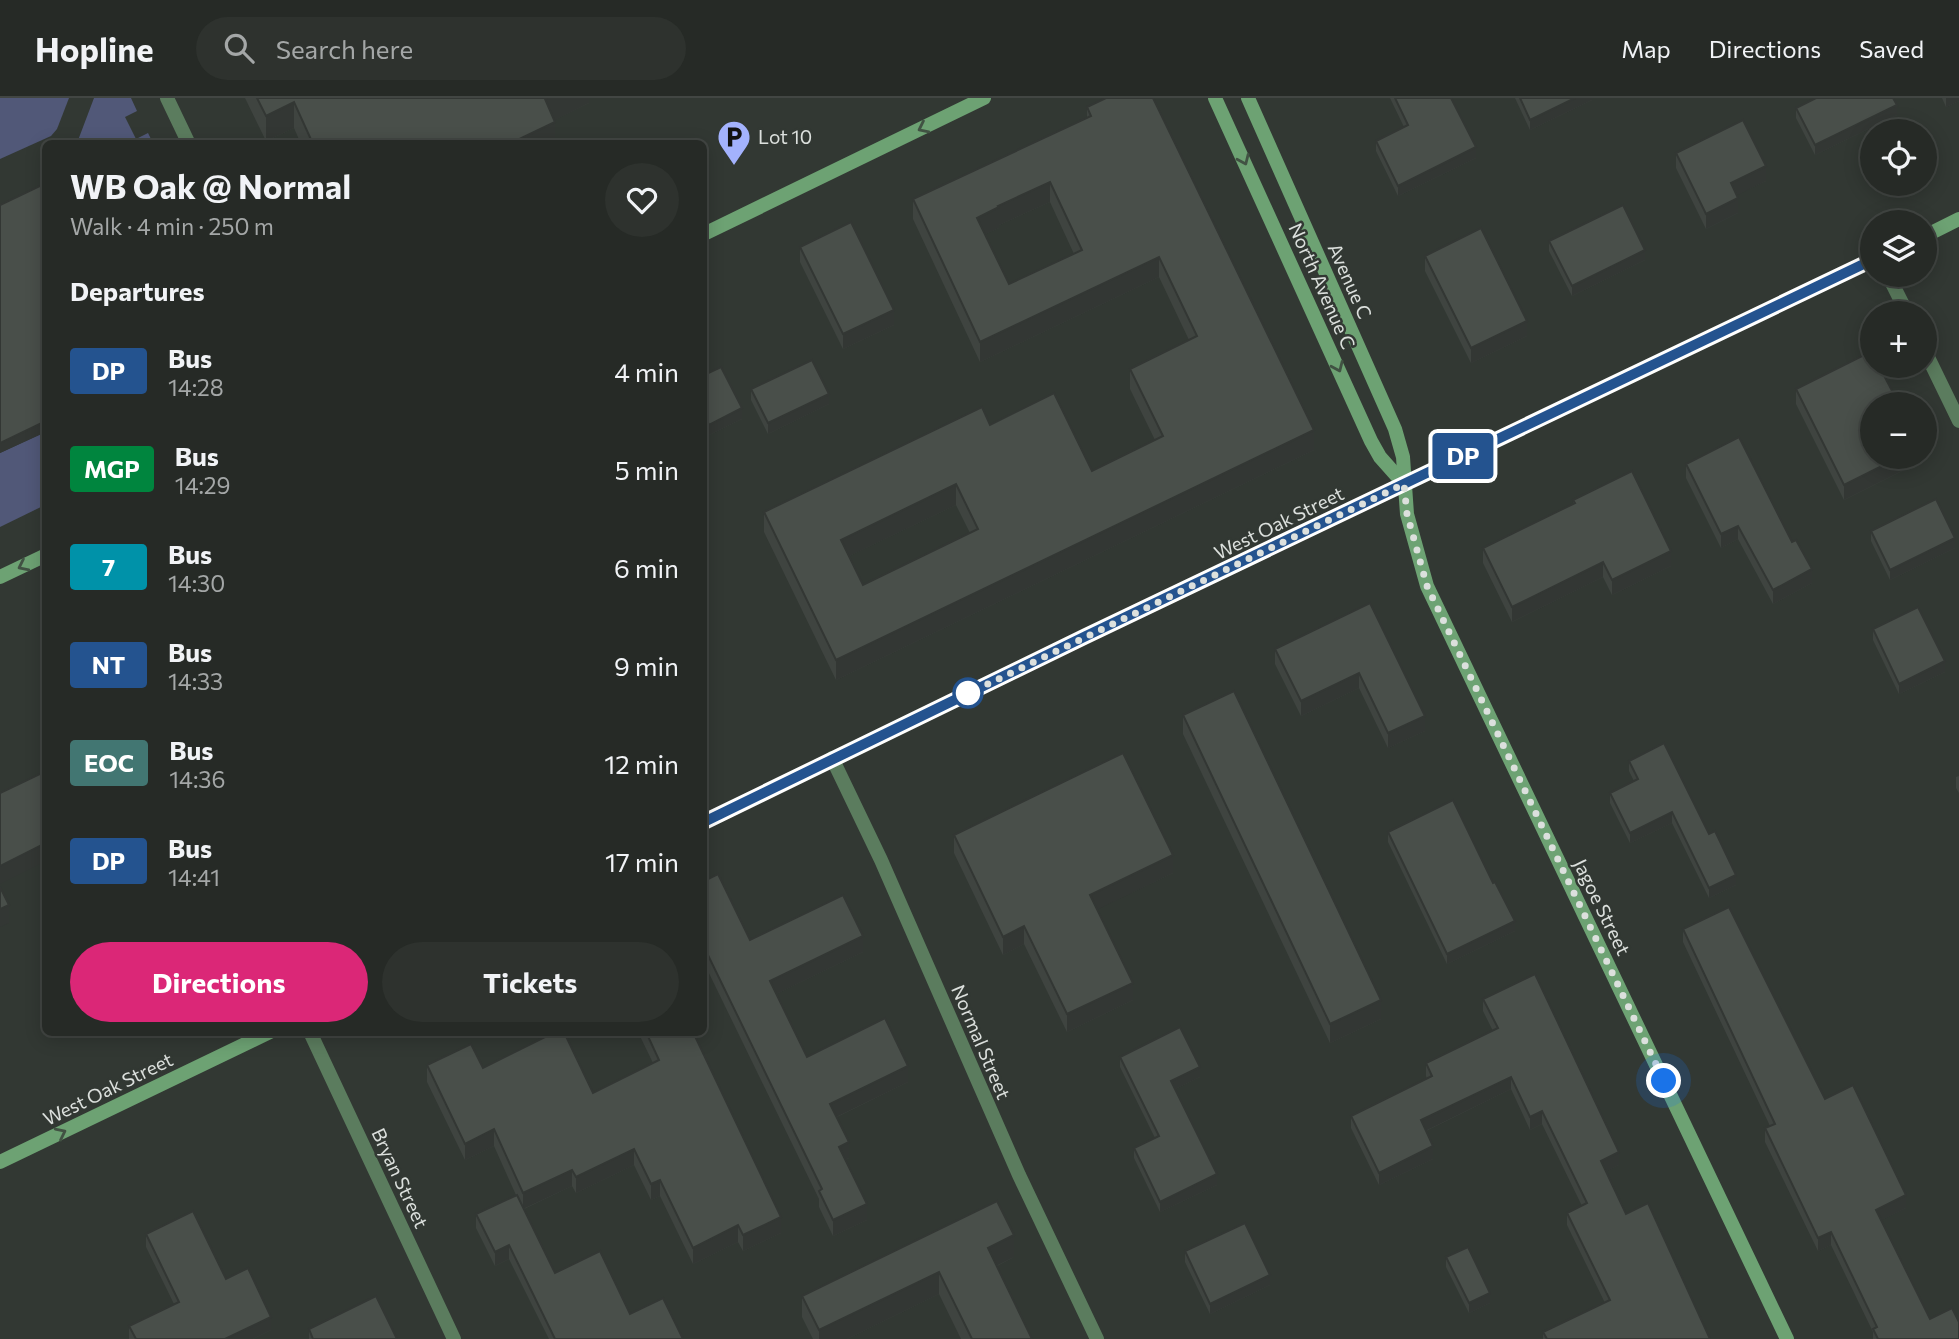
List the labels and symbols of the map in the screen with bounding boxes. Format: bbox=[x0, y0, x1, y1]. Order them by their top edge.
parking icon: Lot 10 bbox=[715, 118, 753, 167]
one-way arrow bbox=[918, 119, 930, 133]
place label: Lot 10 bbox=[758, 125, 812, 148]
one-way arrow bbox=[1236, 153, 1250, 165]
street label: North Avenue C bbox=[1284, 219, 1361, 352]
street label: Avenue C bbox=[1324, 240, 1377, 322]
one-way arrow bbox=[1330, 360, 1344, 372]
line badge: DP bbox=[1432, 433, 1494, 479]
street label: West Oak Street bbox=[1210, 481, 1347, 564]
one-way arrow bbox=[18, 557, 30, 571]
unlabelled marker bbox=[953, 678, 983, 708]
street label: Jagoe Street bbox=[1569, 855, 1636, 959]
street label: Normal Street bbox=[947, 981, 1016, 1103]
street label: West Oak Street bbox=[39, 1047, 176, 1130]
your location bbox=[1646, 1063, 1681, 1098]
street label: Bryan Street bbox=[367, 1124, 434, 1232]
one-way arrow bbox=[54, 1127, 66, 1141]

